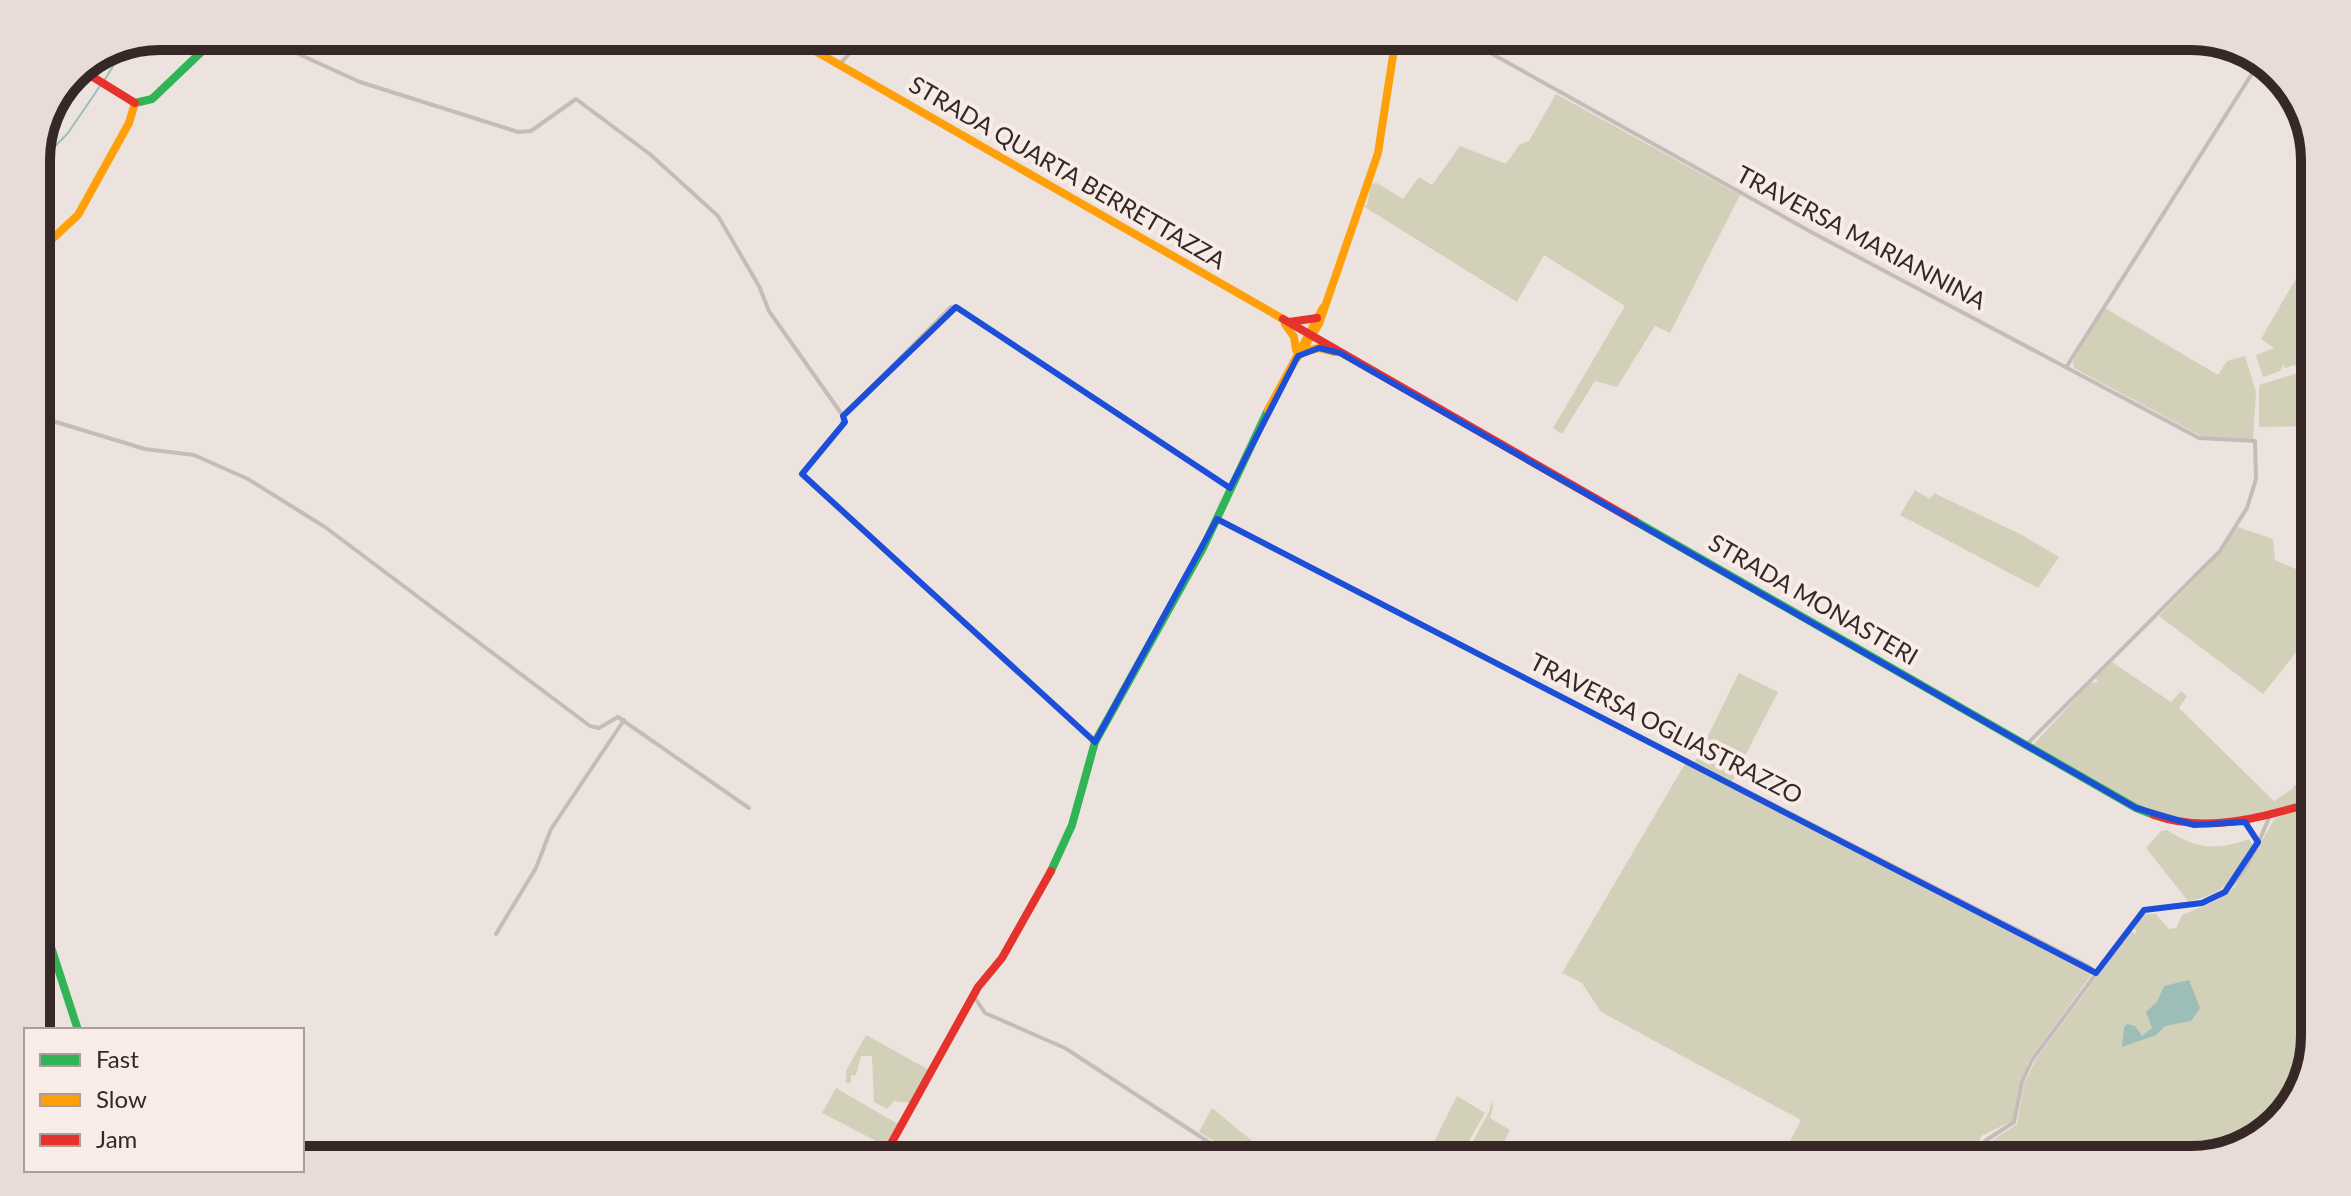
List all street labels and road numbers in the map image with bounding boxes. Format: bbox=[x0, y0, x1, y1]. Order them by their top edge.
street label: STRADA QUARTA BERRETTAZZA bbox=[904, 69, 1232, 275]
street label: TRAVERSA MARIANNINA bbox=[1732, 159, 1992, 315]
street label: STRADA MONASTERI bbox=[1704, 527, 1924, 670]
street label: TRAVERSA OGLIASTRAZZO bbox=[1526, 646, 1808, 809]

